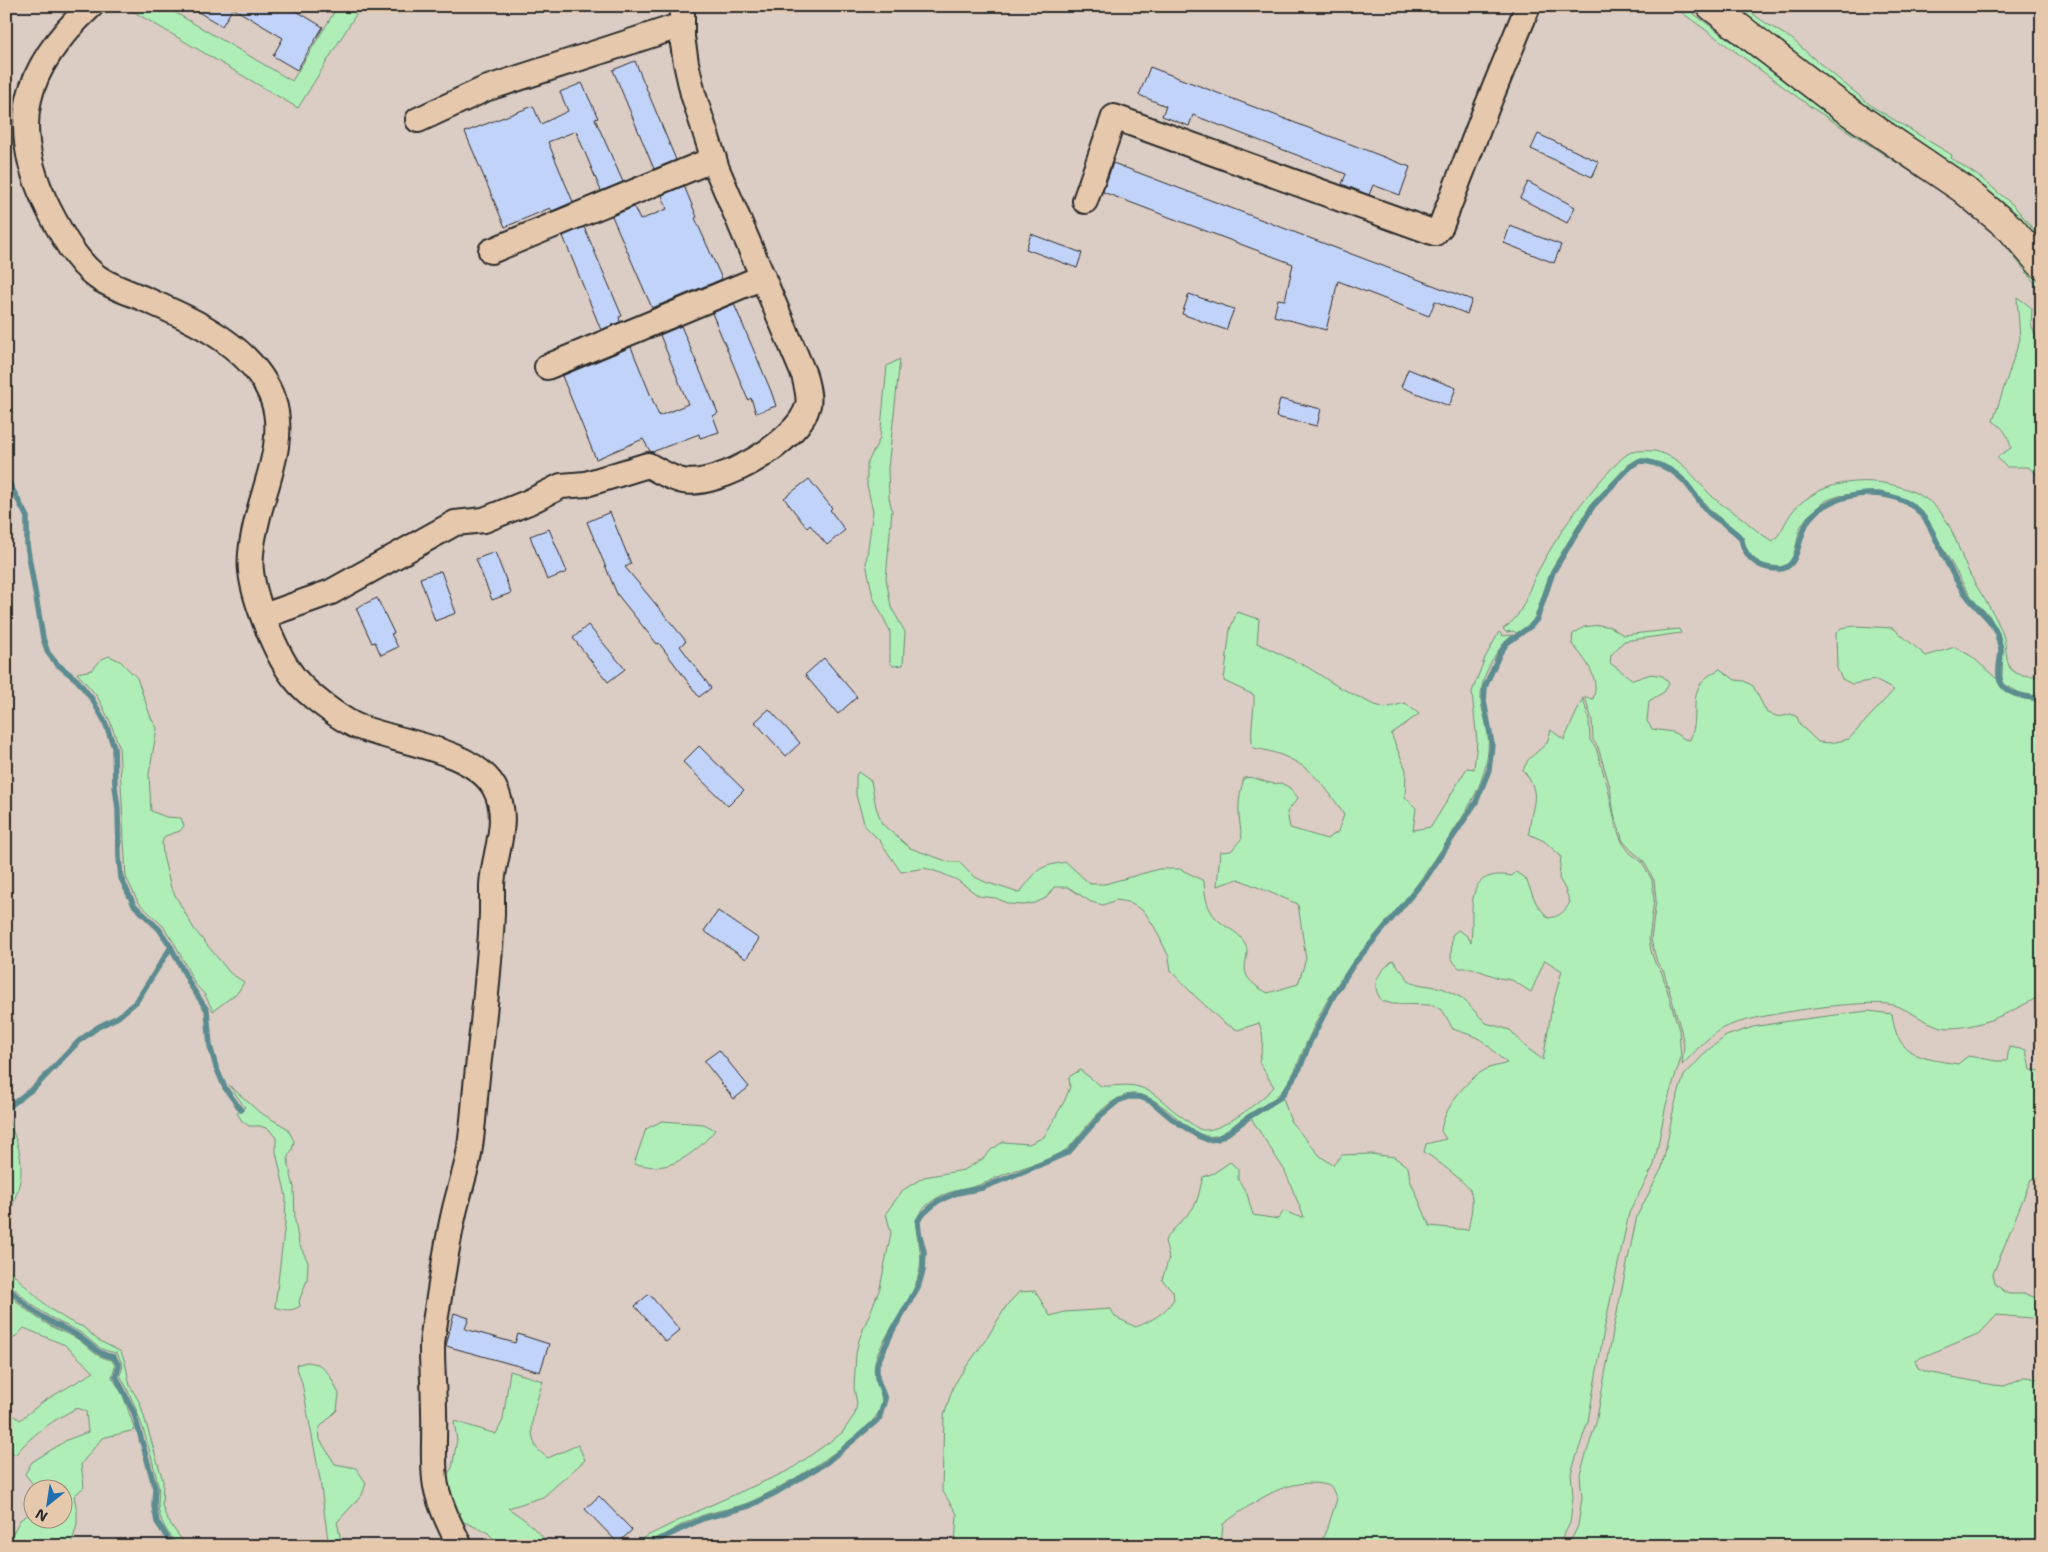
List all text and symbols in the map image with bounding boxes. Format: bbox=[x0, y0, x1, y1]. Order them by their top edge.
north arrow bbox=[22, 1480, 72, 1530]
text: N bbox=[32, 1505, 51, 1526]

